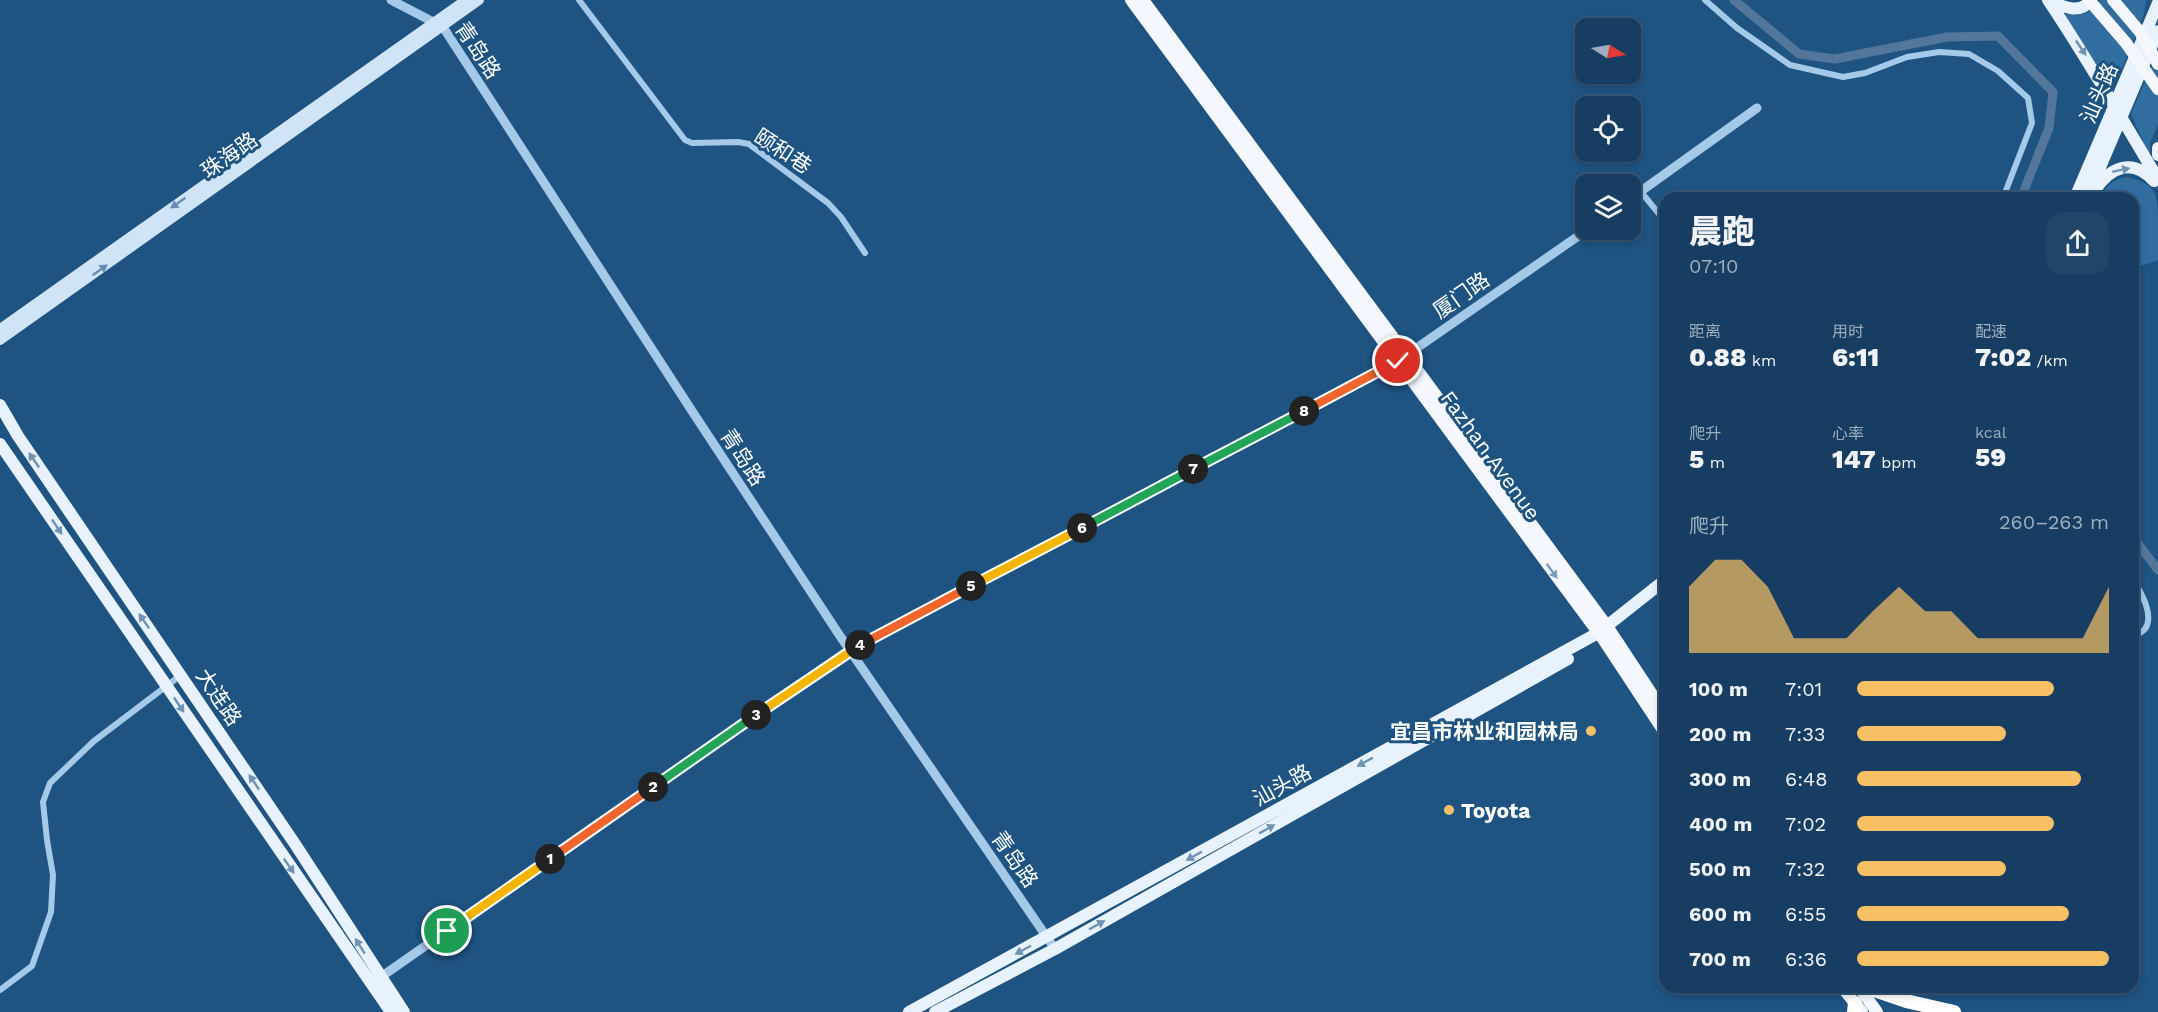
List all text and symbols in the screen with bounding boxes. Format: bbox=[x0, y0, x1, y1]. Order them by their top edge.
street label: 青岛路 bbox=[450, 17, 506, 83]
north arrow bbox=[1575, 18, 1641, 84]
map controls bbox=[1575, 18, 1641, 240]
one-way arrow bbox=[2075, 40, 2087, 56]
street label: 汕头路 bbox=[2075, 59, 2123, 127]
button: locate bbox=[1575, 96, 1641, 162]
street label: 颐和巷 bbox=[750, 123, 816, 179]
street label: 珠海路 bbox=[196, 127, 262, 183]
one-way arrow bbox=[2112, 165, 2131, 174]
button: layers bbox=[1575, 174, 1641, 240]
one-way arrow bbox=[171, 197, 187, 209]
text: 晨跑 bbox=[1689, 212, 1755, 251]
button: share bbox=[2046, 212, 2109, 275]
text: 07:10 bbox=[1689, 254, 1738, 278]
one-way arrow bbox=[91, 264, 107, 276]
street label: 厦门路 bbox=[1428, 267, 1494, 323]
text: 距离 bbox=[1689, 322, 1721, 341]
text: 用时 bbox=[1832, 322, 1864, 341]
text: 配速 bbox=[1975, 322, 2007, 341]
pin bbox=[1372, 335, 1423, 386]
text: 0.88 bbox=[1689, 342, 1746, 372]
text: 6:11 bbox=[1832, 342, 1879, 372]
text: 7:02 bbox=[1975, 342, 2031, 372]
icon: check bbox=[1381, 344, 1414, 377]
text: km bbox=[1746, 351, 1776, 370]
text: /km bbox=[2031, 351, 2068, 370]
street label: Fazhan Avenue bbox=[1436, 386, 1546, 524]
pin: 8 bbox=[1289, 396, 1319, 426]
text: 8 bbox=[1299, 401, 1309, 420]
text: kcal bbox=[1975, 423, 2007, 442]
street label: 青岛路 bbox=[715, 424, 771, 490]
text: 爬升 bbox=[1689, 424, 1721, 443]
text: 心率 bbox=[1832, 424, 1864, 443]
text: 59 bbox=[1975, 442, 2006, 472]
text: 5 bbox=[1689, 444, 1704, 474]
text: 147 bbox=[1832, 444, 1876, 474]
one-way arrow bbox=[28, 453, 40, 469]
text: m bbox=[1704, 453, 1725, 472]
text: bpm bbox=[1876, 453, 1916, 472]
pin: 7 bbox=[1178, 454, 1208, 484]
text: 7 bbox=[1188, 459, 1198, 478]
text: 260–263 m bbox=[1999, 510, 2109, 534]
pin: 6 bbox=[1067, 513, 1097, 543]
text: 爬升 bbox=[1689, 514, 1729, 538]
one-way arrow bbox=[51, 518, 63, 534]
text: 6 bbox=[1077, 518, 1087, 537]
one-way arrow bbox=[1546, 562, 1558, 578]
pin: 5 bbox=[956, 571, 986, 601]
text: 5 bbox=[966, 576, 976, 595]
one-way arrow bbox=[138, 614, 150, 630]
pin: 4 bbox=[845, 630, 875, 660]
text: 4 bbox=[855, 635, 865, 654]
street label: 大连路 bbox=[191, 664, 247, 730]
text: 100 m bbox=[1689, 677, 1748, 701]
text: 7:01 bbox=[1785, 677, 1822, 701]
one-way arrow bbox=[173, 697, 184, 713]
pin: 3 bbox=[741, 700, 771, 730]
text: 3 bbox=[751, 705, 761, 724]
place label: 宜昌市林业和园林局 bbox=[1390, 719, 1579, 744]
text: 200 m bbox=[1689, 722, 1751, 746]
text: 7:33 bbox=[1785, 722, 1825, 746]
marker: 宜昌市林业和园林局 bbox=[1584, 724, 1598, 738]
one-way arrow bbox=[1356, 757, 1373, 767]
street label: 汕头路 bbox=[1248, 759, 1316, 811]
text: 300 m bbox=[1689, 767, 1751, 791]
text: 6:48 bbox=[1785, 767, 1828, 791]
pin: 2 bbox=[638, 772, 668, 802]
one-way arrow bbox=[248, 775, 260, 791]
text: 2 bbox=[648, 777, 658, 796]
place label: Toyota bbox=[1461, 798, 1531, 823]
marker: Toyota bbox=[1442, 803, 1456, 817]
text: 400 m bbox=[1689, 812, 1752, 836]
text: 7:02 bbox=[1785, 812, 1826, 836]
one-way arrow bbox=[1259, 824, 1275, 835]
street label: 青岛路 bbox=[987, 826, 1043, 892]
pin: 1 bbox=[535, 844, 565, 874]
text: 1 bbox=[547, 849, 553, 868]
one-way arrow bbox=[1185, 851, 1202, 861]
one-way arrow bbox=[283, 857, 295, 873]
text: 500 m bbox=[1689, 857, 1751, 881]
text: 7:32 bbox=[1785, 857, 1825, 881]
text: 600 m bbox=[1689, 902, 1752, 926]
text: 6:55 bbox=[1785, 902, 1826, 926]
pin bbox=[421, 905, 472, 956]
icon: arrive bbox=[430, 914, 463, 947]
one-way arrow bbox=[1089, 921, 1106, 931]
one-way arrow bbox=[355, 938, 366, 954]
one-way arrow bbox=[1014, 945, 1031, 955]
text: 700 m bbox=[1689, 947, 1751, 971]
text: 6:36 bbox=[1785, 947, 1827, 971]

